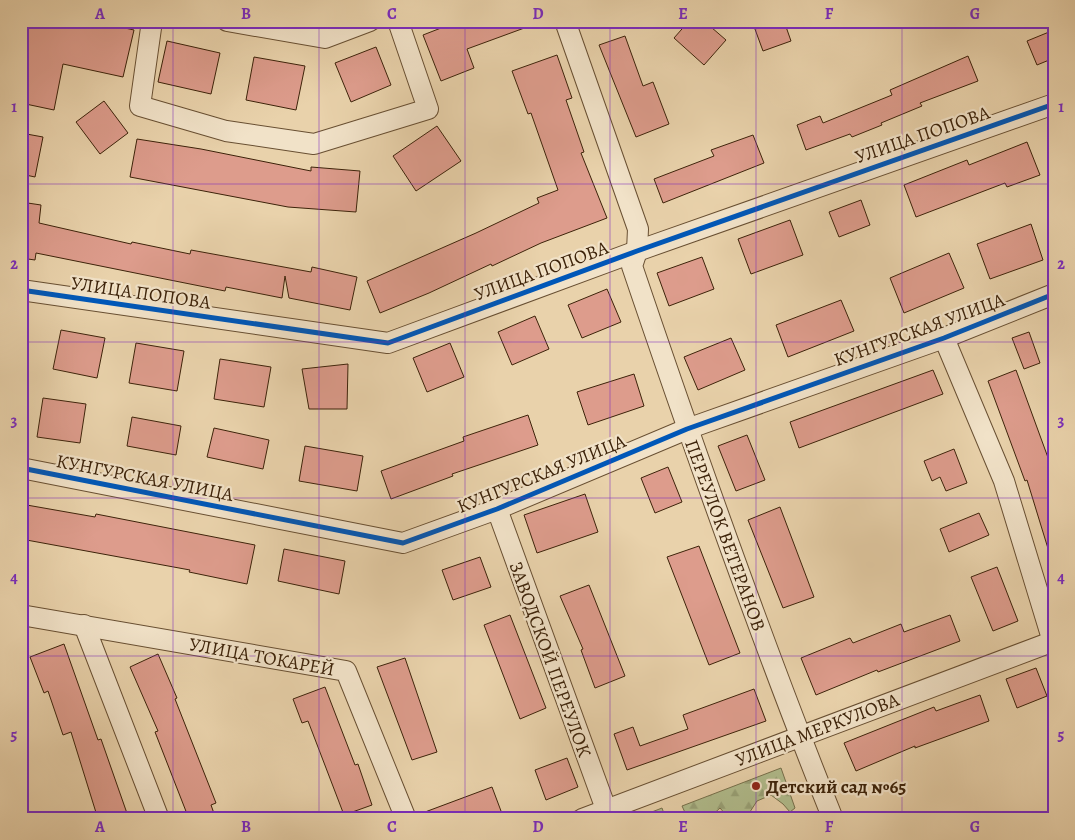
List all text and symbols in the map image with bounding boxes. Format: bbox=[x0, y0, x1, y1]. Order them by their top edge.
text: A bbox=[94, 3, 106, 25]
text: B bbox=[241, 3, 251, 25]
text: C bbox=[387, 3, 397, 25]
text: D bbox=[532, 3, 544, 25]
text: E bbox=[678, 3, 688, 25]
text: F bbox=[825, 3, 834, 25]
text: G bbox=[970, 3, 980, 25]
text: 1 bbox=[11, 96, 17, 118]
text: 1 bbox=[1058, 96, 1064, 118]
street label: УЛИЦА ПОПОВА bbox=[851, 99, 994, 170]
street label: УЛИЦА ПОПОВА bbox=[471, 234, 613, 307]
text: 2 bbox=[10, 253, 18, 275]
text: 2 bbox=[1057, 253, 1065, 275]
street label: УЛИЦА ПОПОВА bbox=[69, 270, 213, 316]
street label: КУНГУРСКАЯ УЛИЦА bbox=[830, 287, 1009, 373]
text: 3 bbox=[11, 410, 18, 432]
text: 3 bbox=[1058, 410, 1065, 432]
street label: КУНГУРСКАЯ УЛИЦА bbox=[453, 428, 631, 520]
street label: ПЕРЕУЛОК ВЕТЕРАНОВ bbox=[678, 436, 772, 635]
street label: КУНГУРСКАЯ УЛИЦА bbox=[54, 448, 237, 508]
street label: ЗАВОДСКОЙ ПЕРЕУЛОК bbox=[503, 558, 598, 761]
text: 4 bbox=[10, 567, 18, 589]
text: 4 bbox=[1057, 567, 1065, 589]
street label: УЛИЦА ТОКАРЕЙ bbox=[187, 631, 337, 683]
street label: УЛИЦА МЕРКУЛОВА bbox=[732, 686, 904, 773]
text: 5 bbox=[11, 724, 18, 746]
text: 5 bbox=[1058, 724, 1065, 746]
place label: Детский сад №65 bbox=[766, 774, 906, 800]
marker: Детский сад №65 bbox=[750, 780, 762, 792]
text: A bbox=[94, 816, 106, 838]
text: B bbox=[241, 816, 251, 838]
text: C bbox=[387, 816, 397, 838]
text: D bbox=[532, 816, 544, 838]
text: E bbox=[678, 816, 688, 838]
text: F bbox=[825, 816, 834, 838]
text: G bbox=[970, 816, 980, 838]

